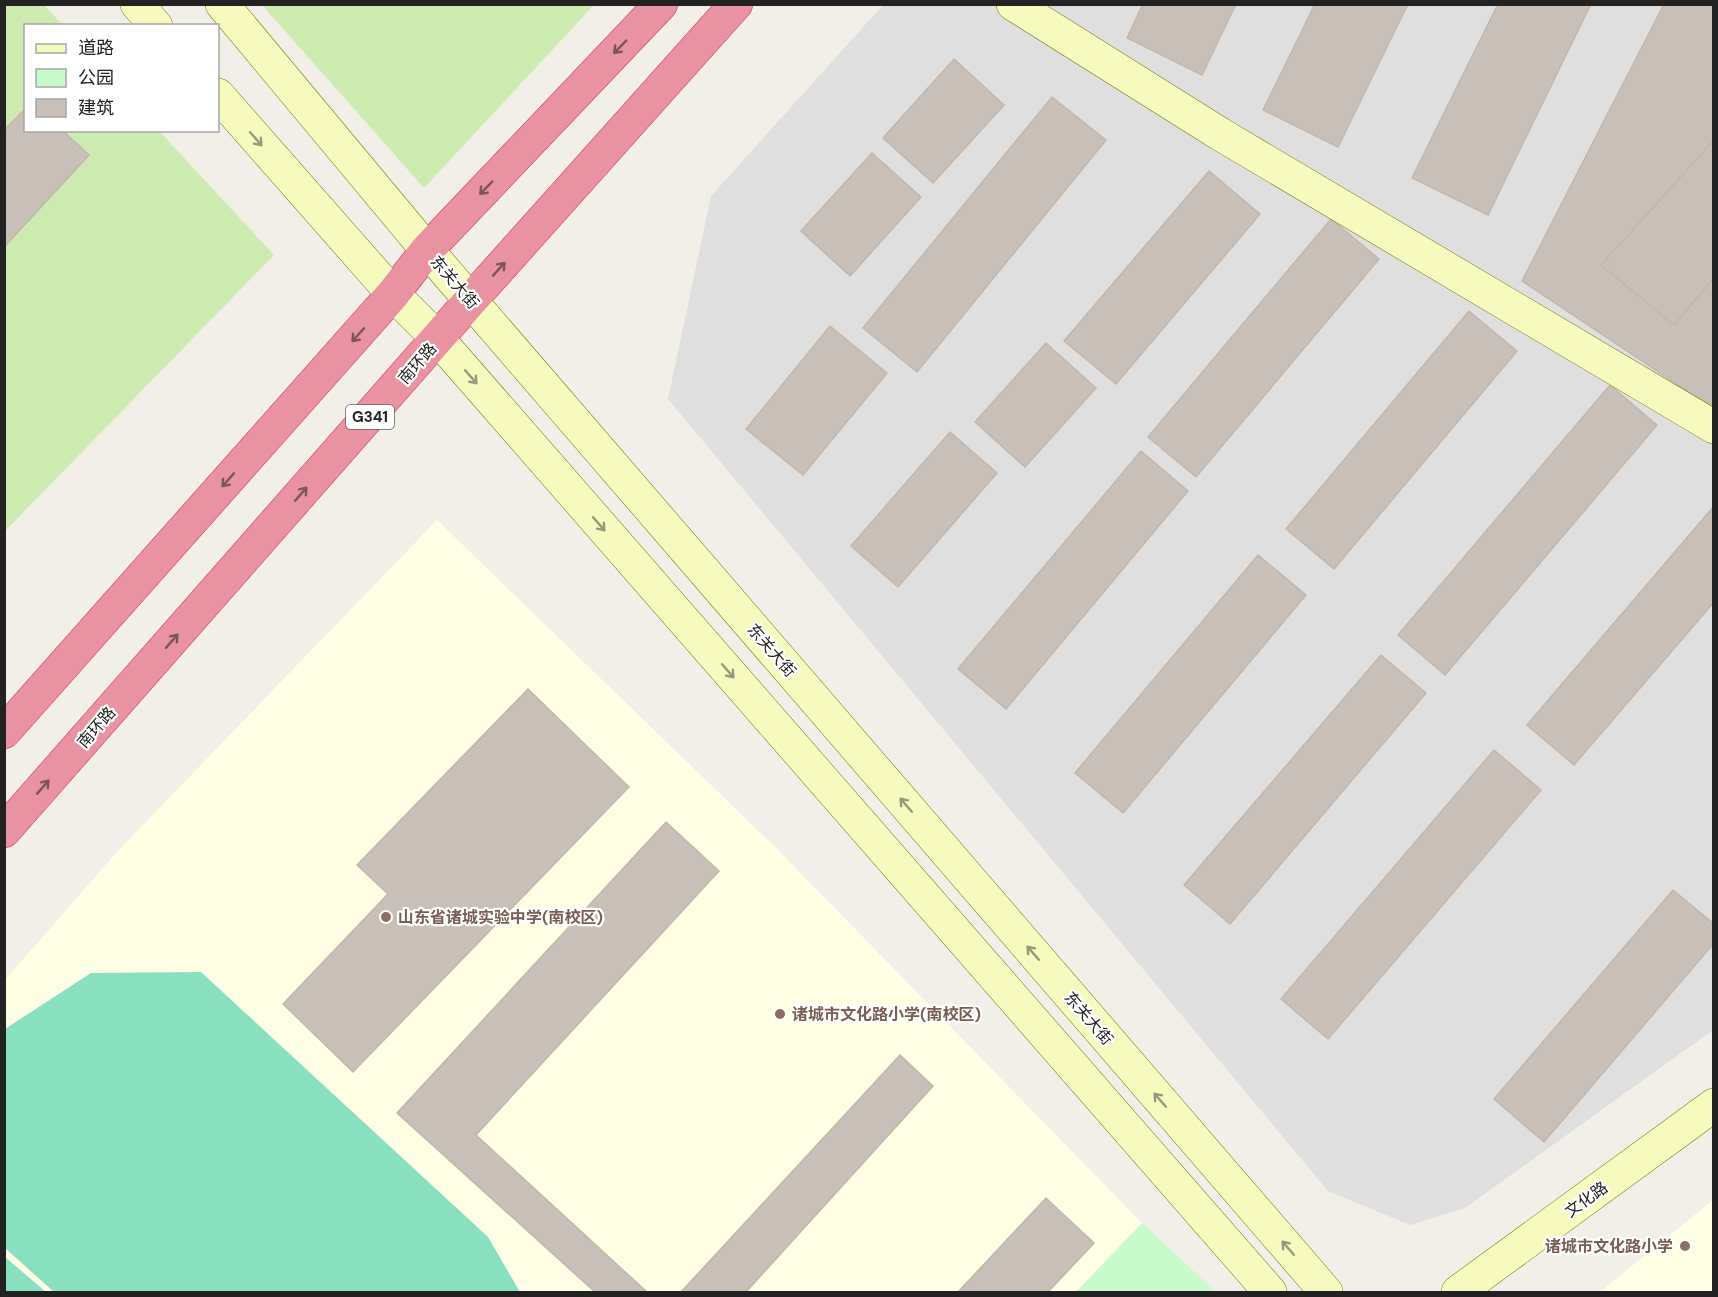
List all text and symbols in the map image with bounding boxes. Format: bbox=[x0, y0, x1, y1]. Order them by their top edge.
legend bbox=[24, 24, 219, 132]
text: 道路 bbox=[78, 36, 114, 60]
one-way arrow bbox=[613, 39, 628, 54]
text: 公园 bbox=[78, 66, 114, 90]
text: 建筑 bbox=[78, 96, 114, 120]
one-way arrow bbox=[249, 131, 263, 146]
one-way arrow bbox=[479, 181, 493, 196]
street label: 东关大街 bbox=[426, 251, 484, 313]
one-way arrow bbox=[492, 262, 506, 277]
one-way arrow bbox=[351, 326, 365, 342]
street label: 南环路 bbox=[394, 338, 441, 388]
one-way arrow bbox=[464, 369, 478, 384]
road number: G341 bbox=[346, 405, 394, 429]
one-way arrow bbox=[221, 472, 235, 487]
one-way arrow bbox=[294, 487, 308, 502]
one-way arrow bbox=[592, 516, 606, 531]
street label: 东关大街 bbox=[743, 619, 801, 681]
one-way arrow bbox=[165, 634, 179, 649]
one-way arrow bbox=[721, 663, 734, 679]
street label: 南环路 bbox=[73, 702, 120, 752]
one-way arrow bbox=[36, 780, 50, 795]
one-way arrow bbox=[899, 798, 913, 813]
place label: 山东省诸城实验中学(南校区) bbox=[398, 907, 603, 928]
marker: 山东省诸城实验中学(南校区) bbox=[379, 910, 393, 924]
one-way arrow bbox=[1026, 946, 1040, 961]
street label: 东关大街 bbox=[1060, 987, 1118, 1049]
place label: 诸城市文化路小学(南校区) bbox=[792, 1004, 981, 1025]
marker: 诸城市文化路小学(南校区) bbox=[773, 1007, 787, 1021]
one-way arrow bbox=[1153, 1093, 1167, 1108]
street label: 文化路 bbox=[1561, 1177, 1612, 1222]
place label: 诸城市文化路小学 bbox=[1545, 1236, 1673, 1257]
marker: 诸城市文化路小学 bbox=[1678, 1239, 1692, 1253]
one-way arrow bbox=[1281, 1240, 1294, 1256]

